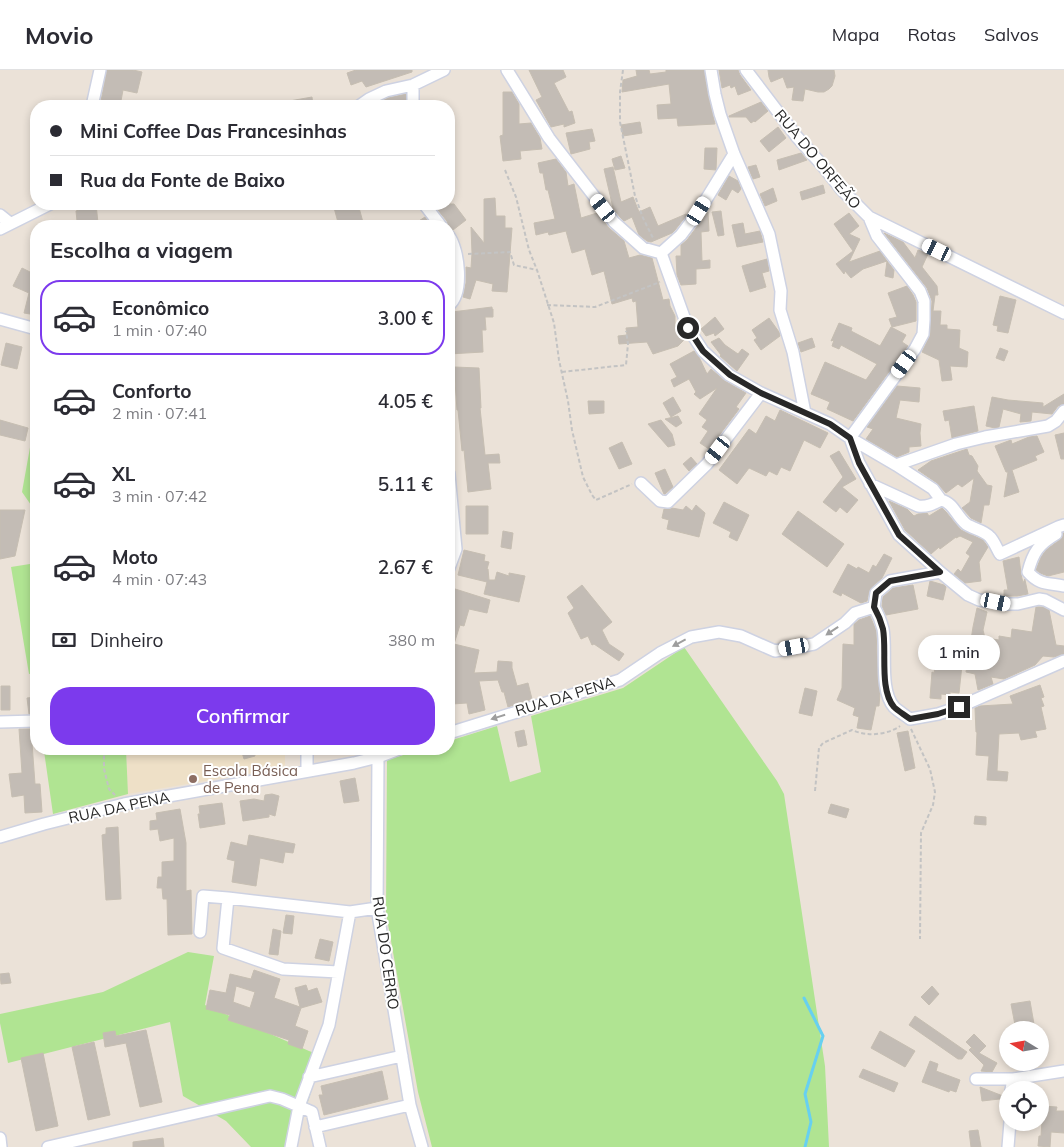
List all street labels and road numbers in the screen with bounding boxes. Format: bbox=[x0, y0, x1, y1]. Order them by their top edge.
street label: RUA DO ORFEÃO bbox=[771, 105, 865, 213]
street label: RUA DA PENA bbox=[513, 672, 617, 720]
street label: RUA DA PENA bbox=[67, 787, 171, 827]
street label: RUA DO CERRO bbox=[369, 895, 403, 1011]

